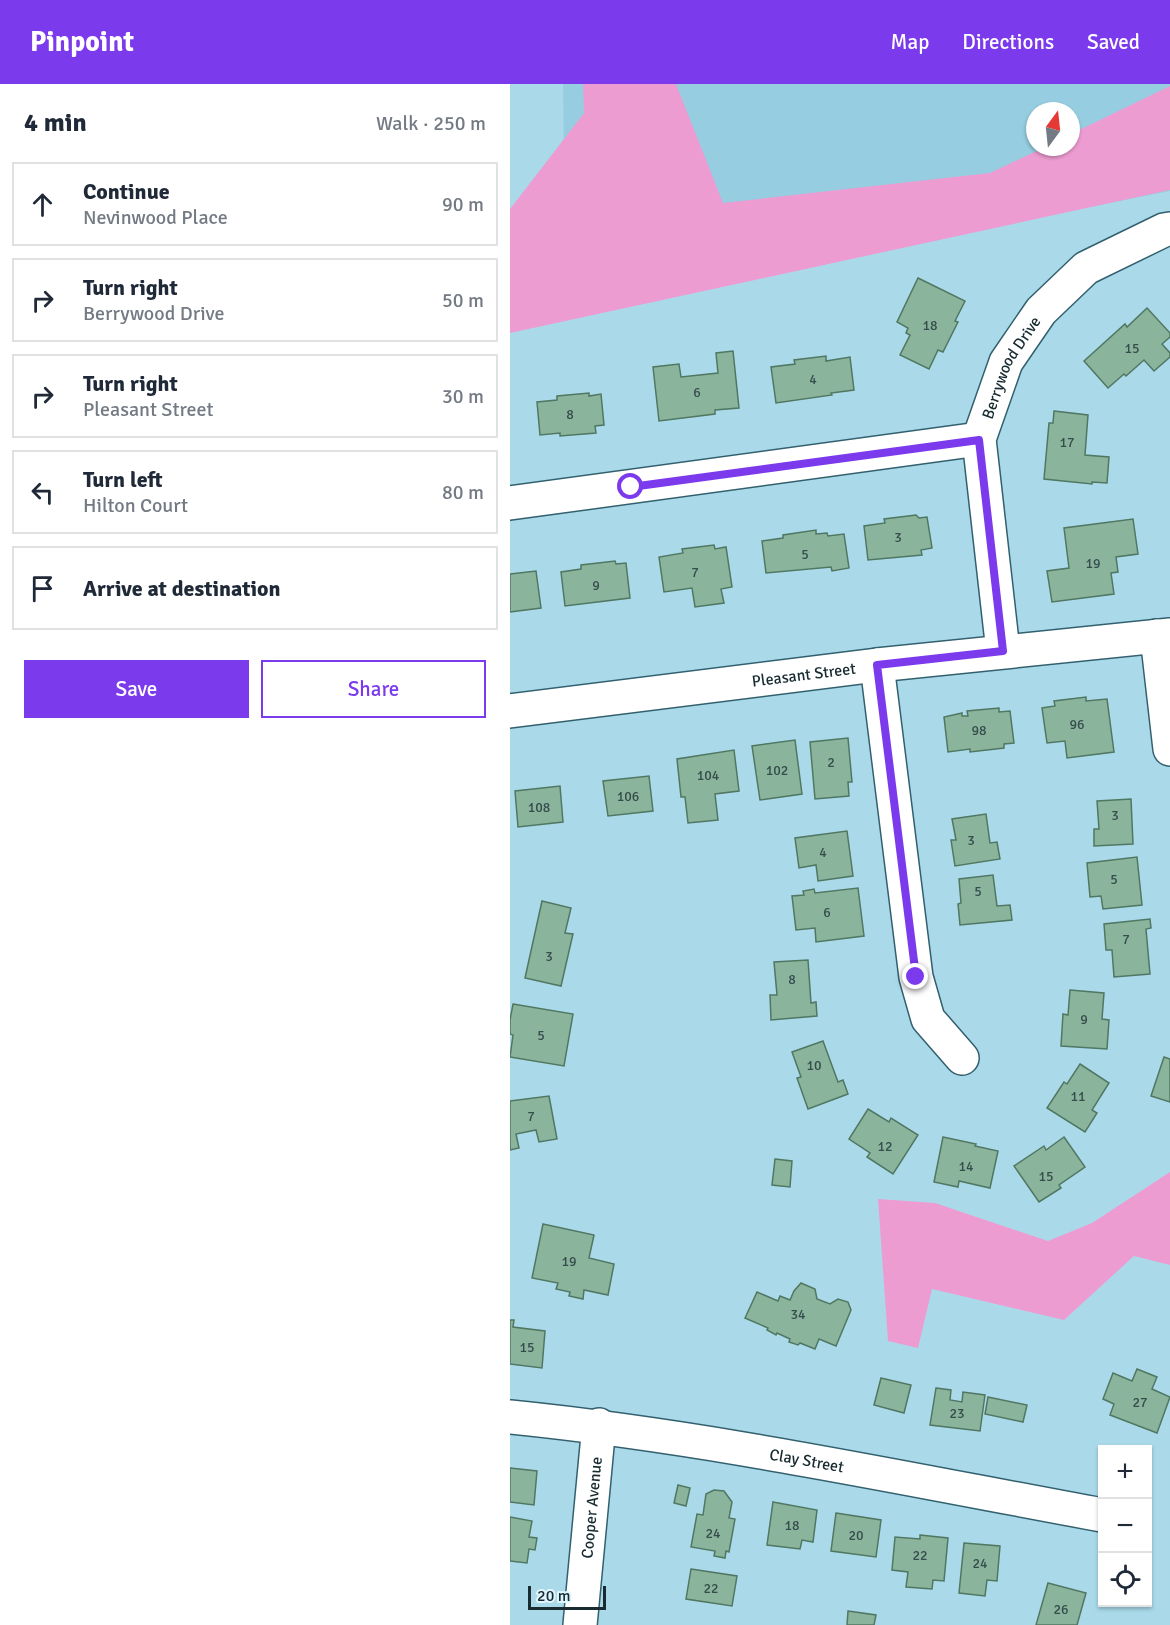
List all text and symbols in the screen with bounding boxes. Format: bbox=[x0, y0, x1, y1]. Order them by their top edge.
text: Pinpoint bbox=[30, 25, 134, 59]
text: Map bbox=[891, 29, 929, 55]
text: Directions bbox=[962, 29, 1054, 55]
text: Saved bbox=[1087, 29, 1140, 55]
north arrow bbox=[1026, 102, 1080, 156]
text: 4 min bbox=[24, 107, 87, 139]
text: Walk · 250 m bbox=[376, 111, 486, 136]
text: Continue bbox=[83, 178, 170, 205]
icon: ahead bbox=[26, 188, 59, 221]
text: 90 m bbox=[442, 192, 484, 217]
text: Nevinwood Place bbox=[83, 205, 228, 230]
text: Turn right bbox=[83, 274, 178, 301]
icon: right bbox=[26, 284, 59, 317]
text: 50 m bbox=[442, 288, 484, 313]
text: Berrywood Drive bbox=[83, 301, 224, 326]
street label: Berrywood Drive bbox=[978, 313, 1045, 422]
house number: 18 bbox=[922, 317, 938, 334]
house number: 15 bbox=[1124, 340, 1140, 357]
text: Turn right bbox=[83, 370, 178, 397]
house number: 4 bbox=[809, 371, 817, 388]
icon: right bbox=[26, 380, 59, 413]
text: 30 m bbox=[442, 384, 484, 409]
house number: 6 bbox=[693, 384, 701, 401]
text: Pleasant Street bbox=[83, 397, 213, 422]
house number: 8 bbox=[566, 406, 574, 423]
house number: 17 bbox=[1059, 434, 1075, 451]
text: Turn left bbox=[83, 466, 163, 493]
route start bbox=[617, 473, 643, 499]
icon: left bbox=[26, 476, 59, 509]
text: 80 m bbox=[442, 480, 484, 505]
text: Hilton Court bbox=[83, 493, 188, 518]
house number: 3 bbox=[894, 529, 902, 546]
house number: 5 bbox=[801, 546, 809, 563]
house number: 19 bbox=[1085, 555, 1101, 572]
house number: 7 bbox=[691, 564, 699, 581]
icon: arrive bbox=[26, 572, 59, 605]
text: Arrive at destination bbox=[83, 575, 280, 602]
house number: 9 bbox=[592, 577, 600, 594]
street label: Pleasant Street bbox=[751, 659, 857, 692]
button: Save bbox=[24, 660, 249, 718]
button: Share bbox=[261, 660, 486, 718]
house number: 96 bbox=[1069, 716, 1085, 733]
house number: 98 bbox=[971, 722, 987, 739]
house number: 2 bbox=[827, 754, 835, 771]
house number: 102 bbox=[766, 762, 788, 779]
house number: 104 bbox=[697, 767, 720, 784]
house number: 106 bbox=[617, 788, 639, 805]
house number: 108 bbox=[528, 799, 550, 816]
house number: 3 bbox=[1111, 807, 1119, 824]
house number: 3 bbox=[967, 832, 975, 849]
house number: 4 bbox=[819, 844, 827, 861]
house number: 5 bbox=[1110, 871, 1118, 888]
house number: 5 bbox=[974, 883, 982, 900]
house number: 6 bbox=[823, 904, 831, 921]
house number: 7 bbox=[1122, 931, 1130, 948]
house number: 3 bbox=[545, 948, 553, 965]
route end bbox=[902, 963, 928, 989]
house number: 8 bbox=[788, 971, 796, 988]
house number: 9 bbox=[1080, 1011, 1088, 1028]
house number: 5 bbox=[537, 1027, 545, 1044]
house number: 10 bbox=[806, 1057, 822, 1074]
house number: 11 bbox=[1070, 1088, 1086, 1105]
house number: 7 bbox=[527, 1108, 535, 1125]
house number: 12 bbox=[877, 1138, 893, 1155]
house number: 14 bbox=[958, 1158, 974, 1175]
house number: 15 bbox=[1038, 1168, 1054, 1185]
house number: 19 bbox=[561, 1253, 577, 1270]
house number: 34 bbox=[790, 1306, 806, 1323]
house number: 15 bbox=[519, 1339, 535, 1356]
house number: 27 bbox=[1132, 1394, 1148, 1411]
house number: 23 bbox=[949, 1405, 965, 1422]
street label: Clay Street bbox=[768, 1445, 846, 1477]
map controls bbox=[1098, 1445, 1152, 1607]
button: + bbox=[1098, 1445, 1152, 1499]
street label: Cooper Avenue bbox=[577, 1456, 607, 1559]
button: − bbox=[1098, 1499, 1152, 1553]
house number: 18 bbox=[784, 1517, 800, 1534]
house number: 24 bbox=[705, 1525, 721, 1542]
house number: 20 bbox=[848, 1527, 864, 1544]
house number: 22 bbox=[912, 1547, 928, 1564]
button: locate bbox=[1098, 1553, 1152, 1607]
house number: 24 bbox=[972, 1555, 988, 1572]
house number: 22 bbox=[703, 1580, 719, 1597]
scale bar bbox=[528, 1583, 606, 1610]
text: 20 m bbox=[537, 1586, 571, 1606]
house number: 26 bbox=[1053, 1601, 1069, 1618]

